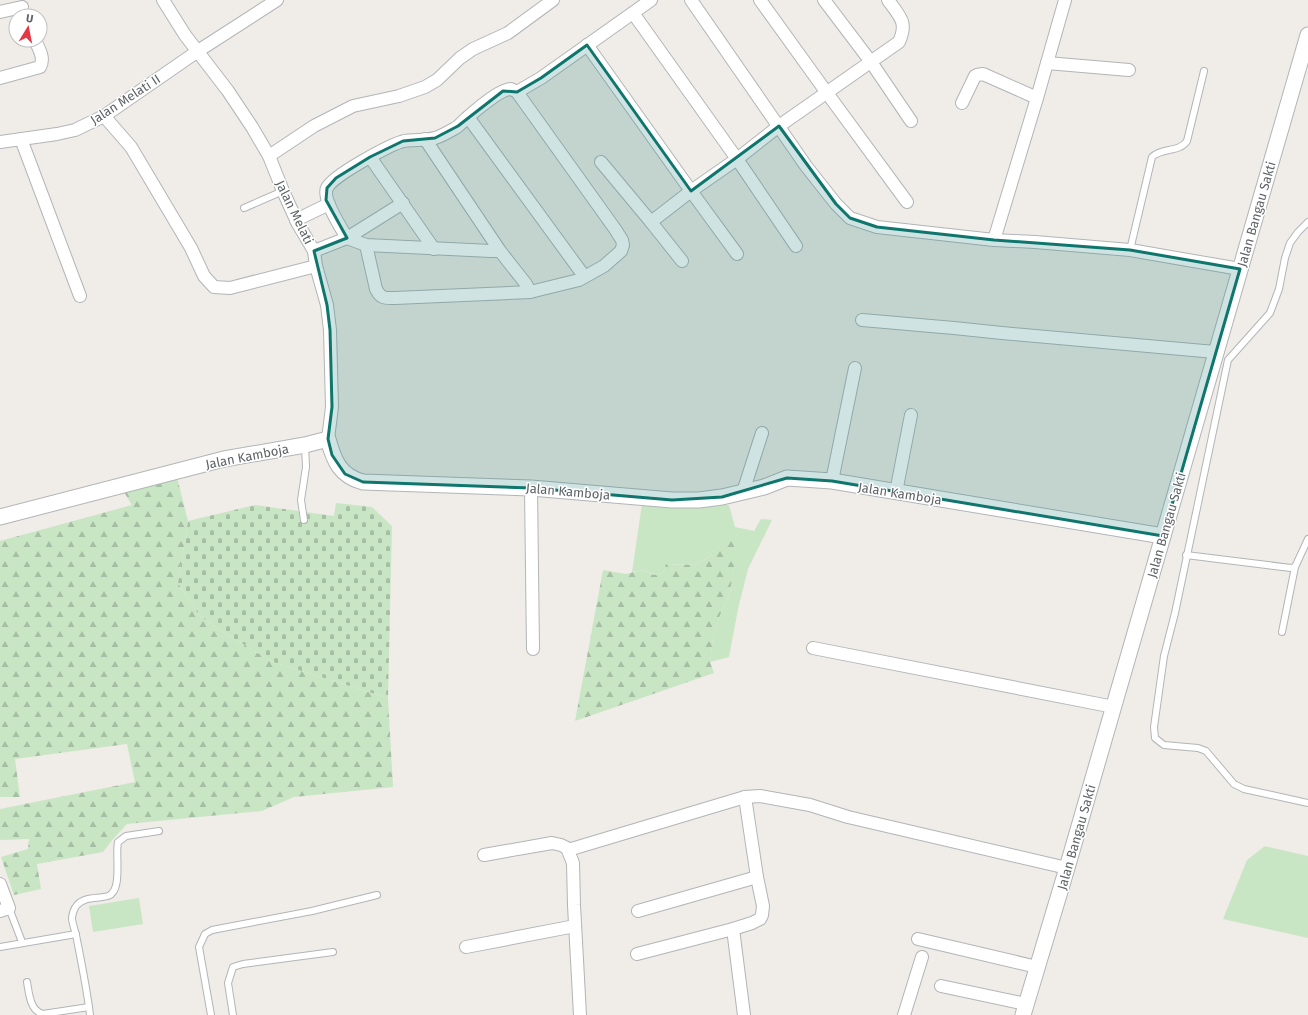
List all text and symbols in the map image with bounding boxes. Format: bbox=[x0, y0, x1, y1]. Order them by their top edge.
north arrow bbox=[8, 8, 48, 48]
text: U bbox=[25, 12, 34, 26]
street label: Jalan Melati II bbox=[88, 71, 163, 128]
street label: Jalan Bangau Sakti bbox=[1234, 160, 1279, 269]
street label: Jalan Melati bbox=[273, 178, 316, 247]
street label: Jalan Kamboja bbox=[204, 441, 290, 472]
street label: Jalan Bangau Sakti bbox=[1144, 471, 1189, 580]
street label: Jalan Kamboja bbox=[857, 479, 943, 508]
street label: Jalan Kamboja bbox=[525, 480, 611, 503]
street label: Jalan Bangau Sakti bbox=[1054, 783, 1099, 892]

